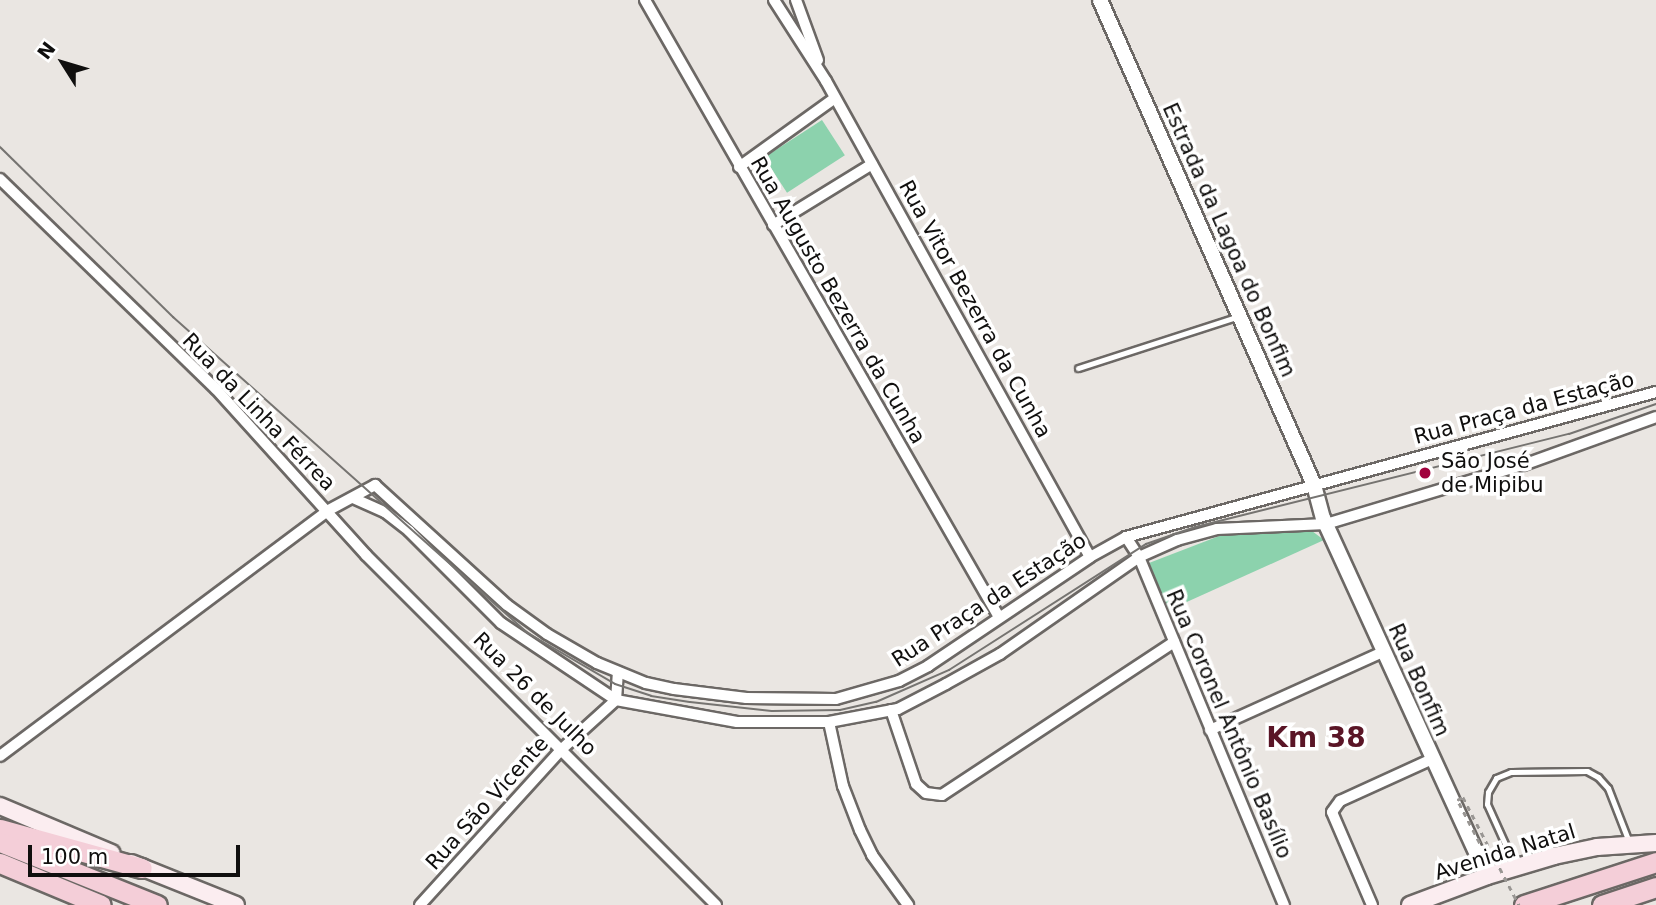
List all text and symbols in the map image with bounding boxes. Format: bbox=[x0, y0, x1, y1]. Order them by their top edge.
north arrow bbox=[28, 28, 98, 98]
text: N bbox=[33, 37, 60, 63]
street label: Estrada da Lagoa do Bonfim bbox=[1157, 99, 1301, 381]
street label: Rua Augusto Bezerra da Cunha bbox=[745, 152, 931, 448]
street label: Rua Vitor Bezerra da Cunha bbox=[894, 176, 1056, 442]
street label: Rua da Linha Férrea bbox=[177, 328, 341, 496]
street label: Rua Praça da Estação bbox=[1411, 366, 1637, 450]
place label: São José de Mipibu bbox=[1441, 448, 1544, 498]
marker: São José de Mipibu bbox=[1415, 463, 1435, 483]
street label: Rua Praça da Estação bbox=[887, 528, 1091, 672]
street label: Rua Coronel Antônio Basílio bbox=[1161, 586, 1297, 862]
street label: Rua Bonfim bbox=[1383, 620, 1455, 740]
street label: Rua 26 de Julho bbox=[468, 627, 602, 761]
district label: Km 38 bbox=[1266, 721, 1366, 755]
street label: Rua São Vicente bbox=[420, 731, 554, 875]
street label: Avenida Natal bbox=[1431, 819, 1579, 885]
scale bar bbox=[32, 832, 243, 876]
text: 100 m bbox=[41, 845, 108, 869]

